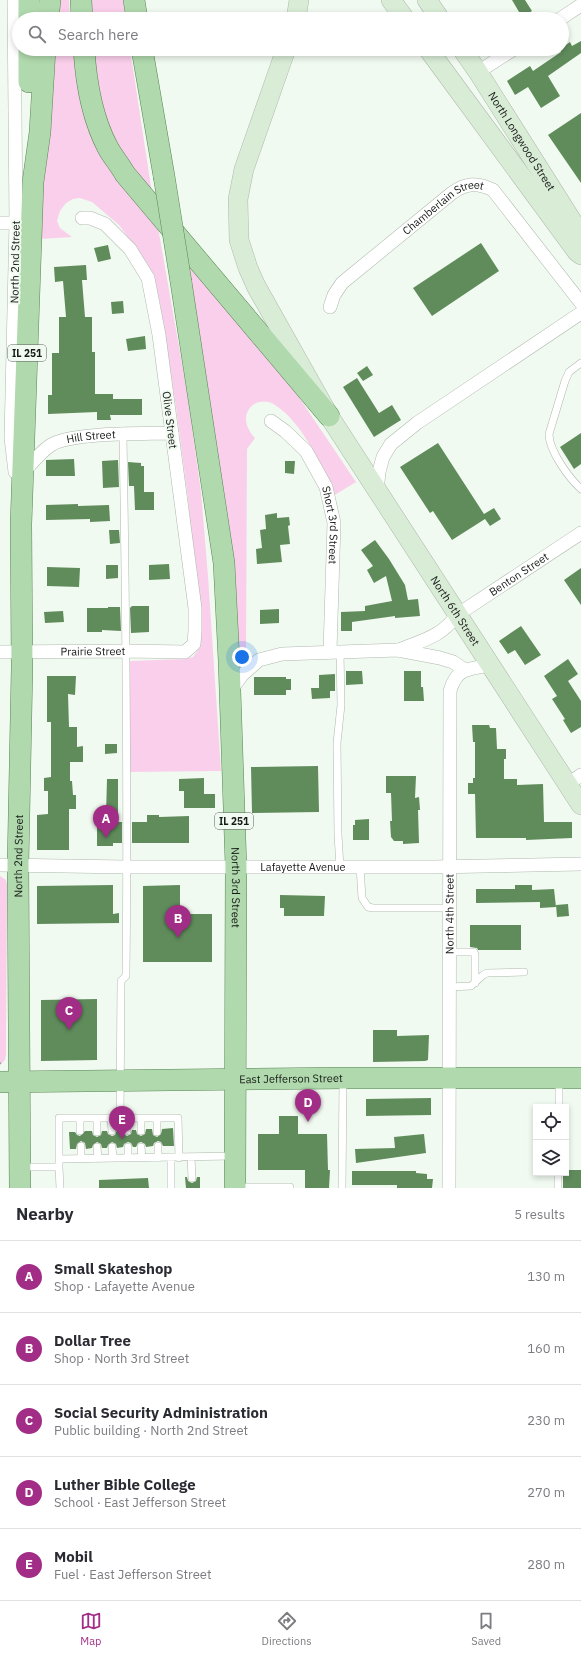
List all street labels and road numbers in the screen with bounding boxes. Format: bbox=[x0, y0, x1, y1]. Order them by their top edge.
street label: North Longwood Street bbox=[485, 89, 558, 194]
street label: Chamberlain Street bbox=[400, 178, 485, 238]
street label: North 2nd Street bbox=[7, 220, 23, 303]
road number: IL 251 bbox=[8, 345, 46, 361]
street label: Olive Street bbox=[160, 391, 180, 450]
street label: Hill Street bbox=[65, 427, 116, 446]
street label: Short 3rd Street bbox=[319, 485, 341, 565]
street label: Benton Street bbox=[486, 549, 551, 599]
street label: North 6th Street bbox=[427, 573, 483, 648]
street label: Prairie Street bbox=[61, 644, 126, 659]
road number: IL 251 bbox=[215, 813, 253, 829]
street label: North 2nd Street bbox=[11, 814, 26, 897]
street label: North 3rd Street bbox=[228, 847, 243, 928]
street label: Lafayette Avenue bbox=[260, 860, 346, 874]
street label: North 4th Street bbox=[442, 874, 457, 954]
street label: East Jefferson Street bbox=[239, 1071, 343, 1086]

